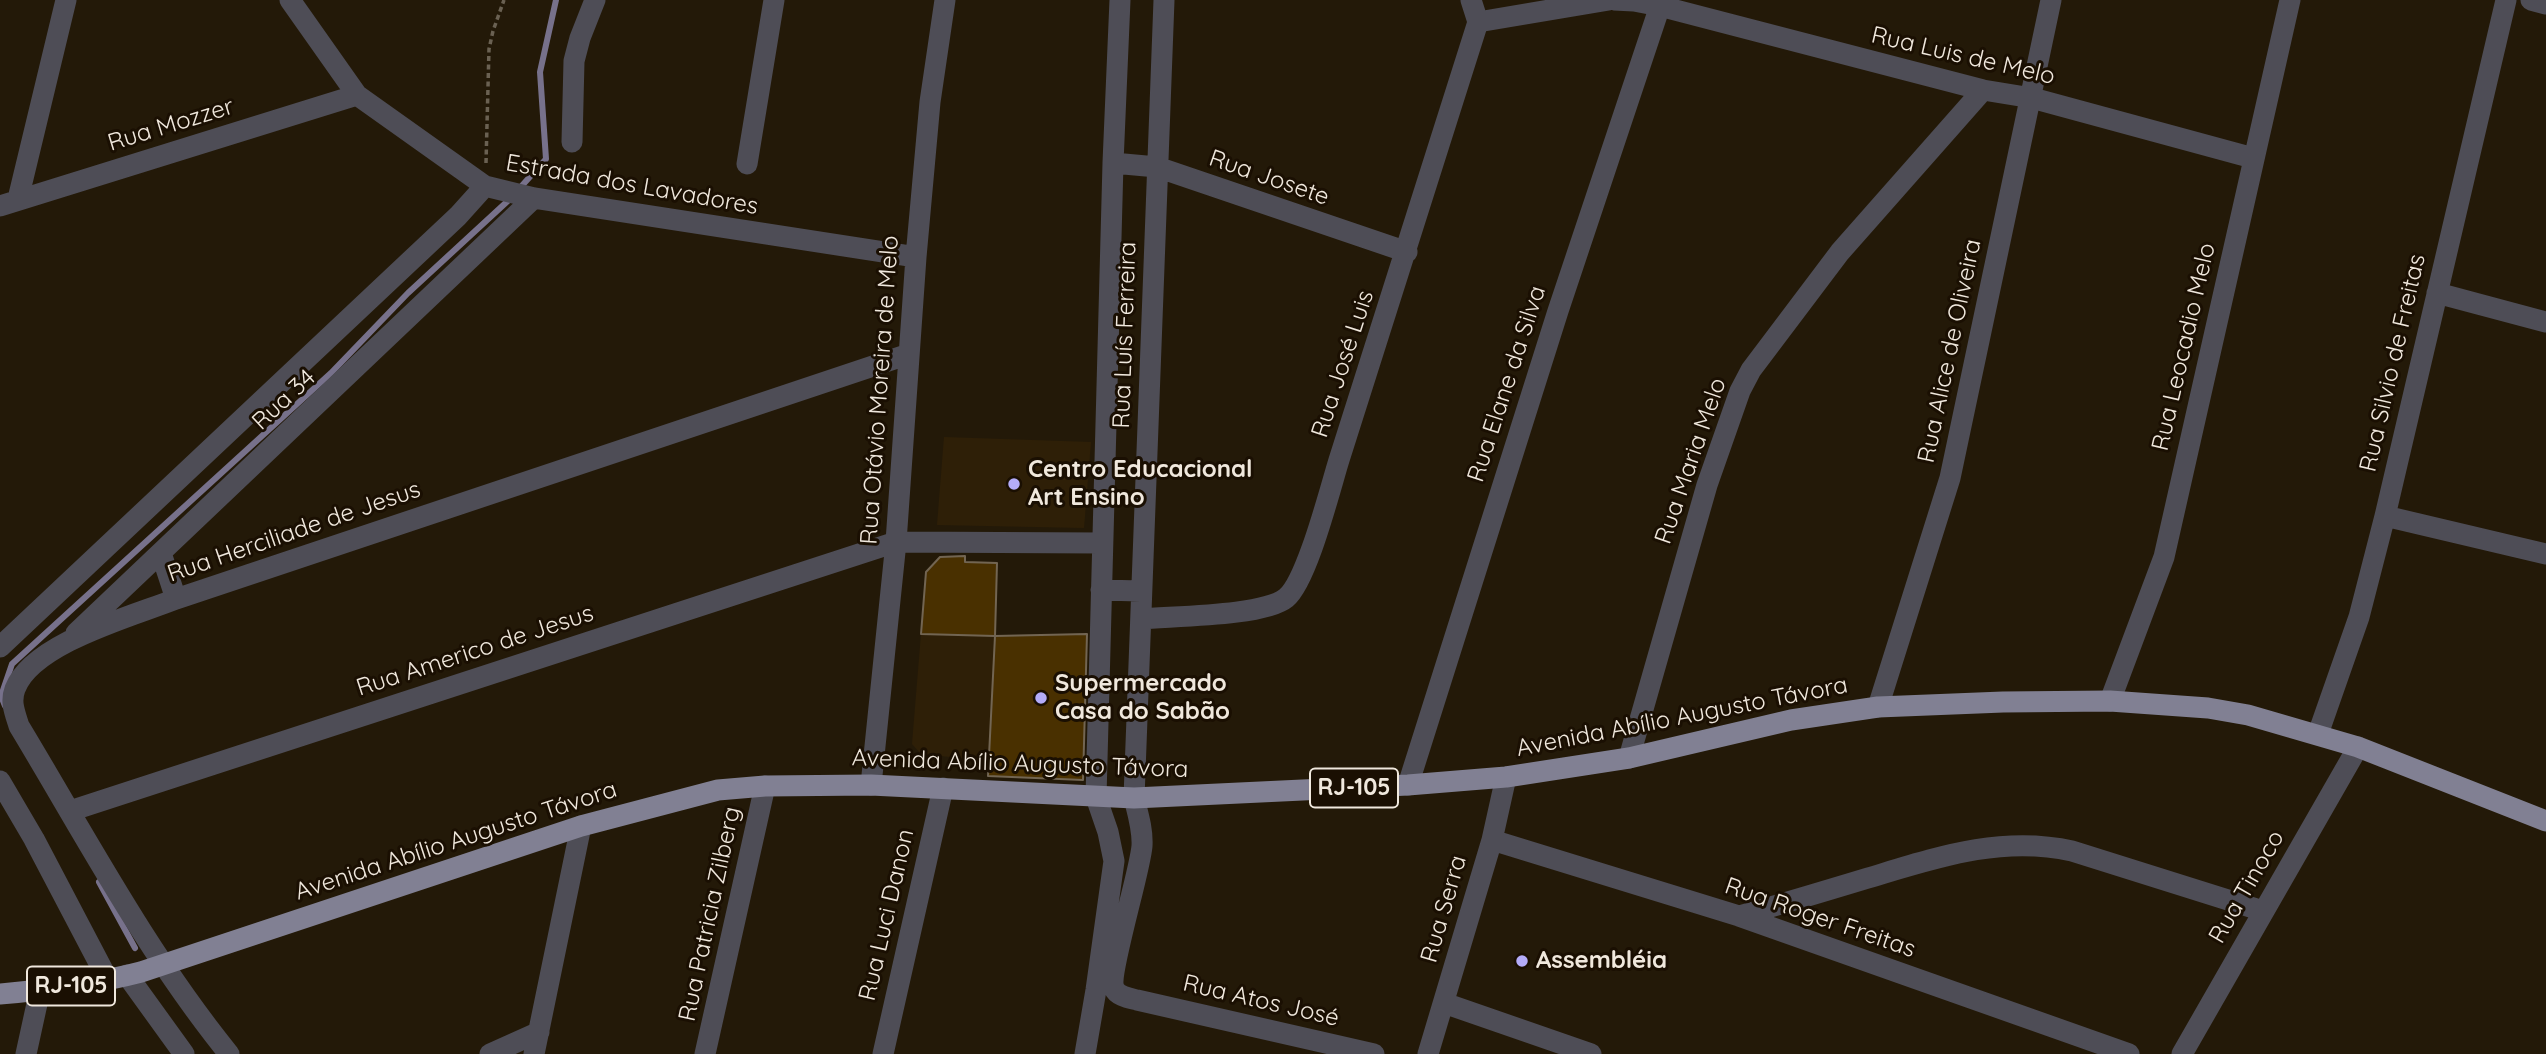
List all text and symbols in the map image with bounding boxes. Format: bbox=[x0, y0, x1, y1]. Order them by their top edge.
street label: Rua Luis de Melo bbox=[1868, 21, 2058, 91]
street label: Rua Mozzer bbox=[105, 92, 237, 158]
street label: Rua Josete bbox=[1205, 144, 1333, 212]
street label: Estrada dos Lavadores bbox=[504, 149, 760, 221]
street label: Rua Otávio Moreira de Melo bbox=[855, 234, 905, 546]
street label: Rua Alice de Oliveira bbox=[1912, 237, 1988, 465]
street label: Rua Leocadio Melo bbox=[2146, 240, 2222, 454]
street label: Rua Luís Ferreira bbox=[1107, 241, 1143, 429]
street label: Rua Silvio de Freitas bbox=[2354, 251, 2432, 475]
street label: Rua Elane da Silva bbox=[1462, 282, 1552, 486]
street label: Rua José Luis bbox=[1306, 287, 1380, 441]
street label: Rua 34 bbox=[246, 364, 322, 436]
street label: Rua Maria Melo bbox=[1649, 374, 1733, 548]
place label: Centro Educacional Art Ensino bbox=[1028, 456, 1253, 512]
street label: Rua Herciliade de Jesus bbox=[164, 475, 424, 589]
marker: Centro Educacional Art Ensino bbox=[1006, 476, 1022, 492]
street label: Rua Americo de Jesus bbox=[353, 599, 597, 703]
place label: Supermercado Casa do Sabão bbox=[1055, 670, 1230, 726]
street label: Avenida Abílio Augusto Távora bbox=[1514, 671, 1850, 763]
marker: Supermercado Casa do Sabão bbox=[1033, 690, 1049, 706]
street label: Avenida Abílio Augusto Távora bbox=[851, 744, 1189, 784]
road number: RJ-105 bbox=[1310, 768, 1398, 808]
street label: Avenida Abílio Augusto Távora bbox=[291, 775, 621, 907]
street label: Rua Patricia Zilberg bbox=[673, 804, 747, 1024]
street label: Rua Tinoco bbox=[2203, 825, 2291, 949]
street label: Rua Luci Danon bbox=[853, 826, 921, 1004]
street label: Rua Serra bbox=[1415, 852, 1473, 966]
street label: Rua Roger Freitas bbox=[1721, 872, 1919, 964]
place label: Assembléia bbox=[1536, 947, 1667, 975]
marker: Assembléia bbox=[1514, 953, 1530, 969]
road number: RJ-105 bbox=[27, 967, 115, 1006]
street label: Rua Atos José bbox=[1180, 969, 1342, 1033]

